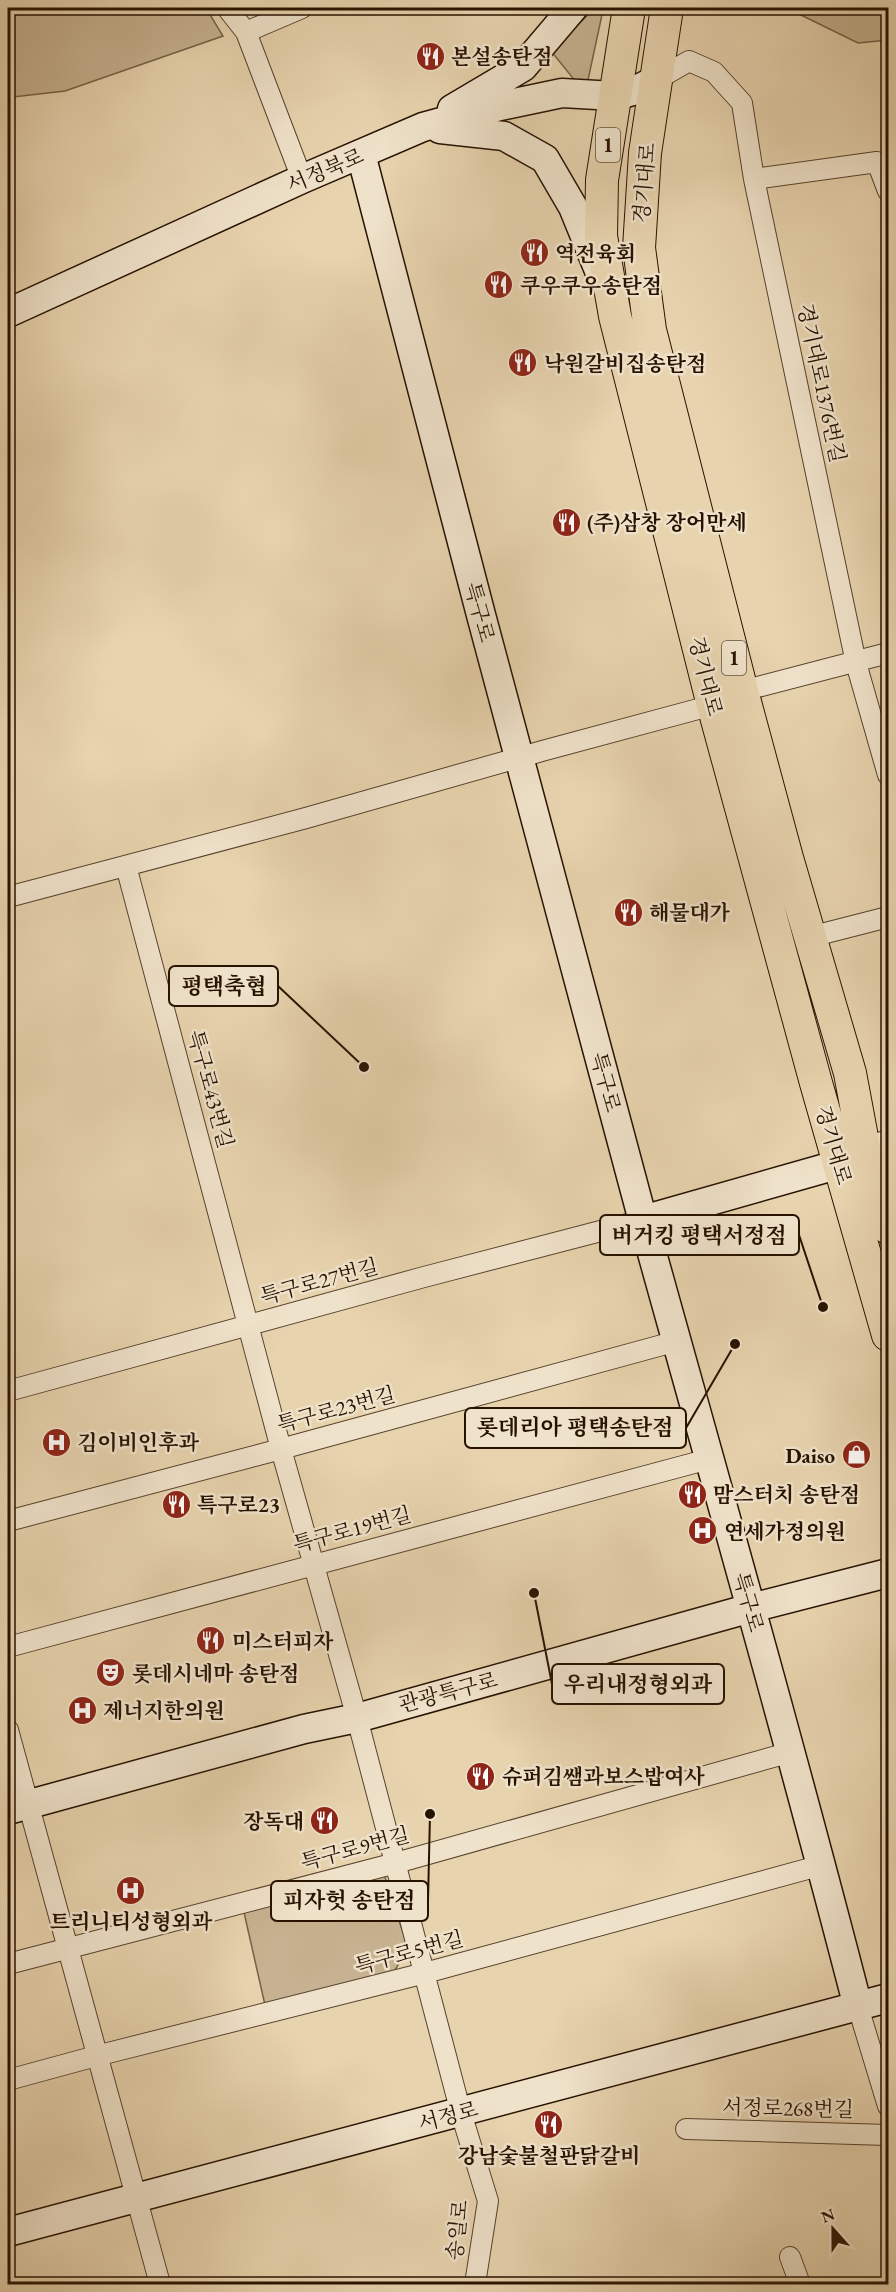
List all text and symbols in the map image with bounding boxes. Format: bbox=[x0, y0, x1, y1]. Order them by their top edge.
restaurant icon: 본설송탄점 bbox=[414, 40, 446, 72]
place label: 본설송탄점 bbox=[451, 43, 552, 70]
road number: 1 bbox=[596, 128, 620, 162]
street label: 경기대로 bbox=[627, 141, 661, 225]
street label: 서정북로 bbox=[282, 142, 368, 198]
restaurant icon: 역전육회 bbox=[518, 237, 550, 269]
place label: 역전육회 bbox=[555, 240, 636, 267]
restaurant icon: 쿠우쿠우송탄점 bbox=[483, 269, 515, 301]
place label: 쿠우쿠우송탄점 bbox=[520, 272, 662, 299]
street label: 경기대로1376번길 bbox=[792, 301, 852, 465]
restaurant icon: 낙원갈비집송탄점 bbox=[507, 347, 539, 379]
place label: 낙원갈비집송탄점 bbox=[544, 350, 706, 377]
restaurant icon: (주)삼창 장어만세 bbox=[550, 506, 582, 538]
place label: (주)삼창 장어만세 bbox=[587, 509, 747, 536]
street label: 특구로 bbox=[459, 579, 501, 645]
street label: 경기대로 bbox=[683, 633, 729, 719]
road number: 1 bbox=[722, 641, 746, 675]
restaurant icon: 해물대가 bbox=[612, 896, 644, 928]
place label: 해물대가 bbox=[649, 899, 731, 926]
callout: 평택축협 bbox=[169, 966, 278, 1006]
text: 평택축협 bbox=[181, 972, 267, 1001]
street label: 특구로43번길 bbox=[182, 1027, 240, 1151]
street label: 특구로 bbox=[585, 1049, 627, 1115]
street label: 경기대로 bbox=[810, 1102, 858, 1188]
callout: 버거킹 평택서정점 bbox=[600, 1215, 799, 1255]
text: 버거킹 평택서정점 bbox=[611, 1221, 787, 1250]
street label: 특구로27번길 bbox=[257, 1252, 381, 1310]
street label: 특구로23번길 bbox=[274, 1380, 398, 1438]
callout: 롯데리아 평택송탄점 bbox=[465, 1408, 686, 1448]
text: 롯데리아 평택송탄점 bbox=[477, 1413, 673, 1442]
hospital icon: 김이비인후과 bbox=[40, 1426, 72, 1458]
place label: 김이비인후과 bbox=[77, 1429, 199, 1456]
shop icon: Daiso bbox=[840, 1439, 872, 1471]
place label: Daiso bbox=[785, 1442, 835, 1469]
restaurant icon: 맘스터치 송탄점 bbox=[676, 1478, 708, 1510]
place label: 맘스터치 송탄점 bbox=[713, 1481, 860, 1508]
restaurant icon: 특구로23 bbox=[160, 1488, 192, 1520]
place label: 특구로23 bbox=[197, 1491, 280, 1518]
street label: 특구로19번길 bbox=[290, 1500, 414, 1558]
hospital icon: 연세가정의원 bbox=[687, 1515, 719, 1547]
place label: 연세가정의원 bbox=[724, 1518, 846, 1545]
street label: 특구로 bbox=[728, 1569, 770, 1635]
restaurant icon: 미스터피자 bbox=[195, 1625, 227, 1657]
place label: 미스터피자 bbox=[232, 1628, 334, 1655]
theatre icon: 롯데시네마 송탄점 bbox=[95, 1657, 127, 1689]
place label: 롯데시네마 송탄점 bbox=[132, 1660, 299, 1687]
callout: 우리내정형외과 bbox=[552, 1664, 724, 1704]
street label: 관광특구로 bbox=[396, 1666, 500, 1718]
text: 우리내정형외과 bbox=[564, 1670, 713, 1699]
hospital icon: 제너지한의원 bbox=[66, 1694, 98, 1726]
place label: 제너지한의원 bbox=[103, 1697, 225, 1724]
restaurant icon: 슈퍼김쌤과보스밥여사 bbox=[465, 1760, 497, 1792]
place label: 슈퍼김쌤과보스밥여사 bbox=[502, 1763, 706, 1790]
restaurant icon: 장독대 bbox=[309, 1805, 341, 1837]
place label: 장독대 bbox=[243, 1808, 304, 1835]
street label: 특구로9번길 bbox=[298, 1821, 412, 1875]
hospital icon: 트리니티성형외과 bbox=[115, 1874, 147, 1906]
callout: 피자헛 송탄점 bbox=[271, 1881, 428, 1921]
text: 피자헛 송탄점 bbox=[283, 1886, 415, 1915]
place label: 트리니티성형외과 bbox=[50, 1908, 213, 1935]
street label: 특구로5번길 bbox=[352, 1925, 466, 1979]
street label: 서정로268번길 bbox=[722, 2093, 854, 2123]
street label: 서정로 bbox=[415, 2095, 481, 2137]
restaurant icon: 강남숯불철판닭갈비 bbox=[533, 2108, 565, 2140]
place label: 강남숯불철판닭갈비 bbox=[458, 2142, 640, 2169]
street label: 송일로 bbox=[440, 2198, 474, 2262]
north arrow bbox=[803, 2199, 863, 2259]
text: N bbox=[818, 2203, 838, 2228]

